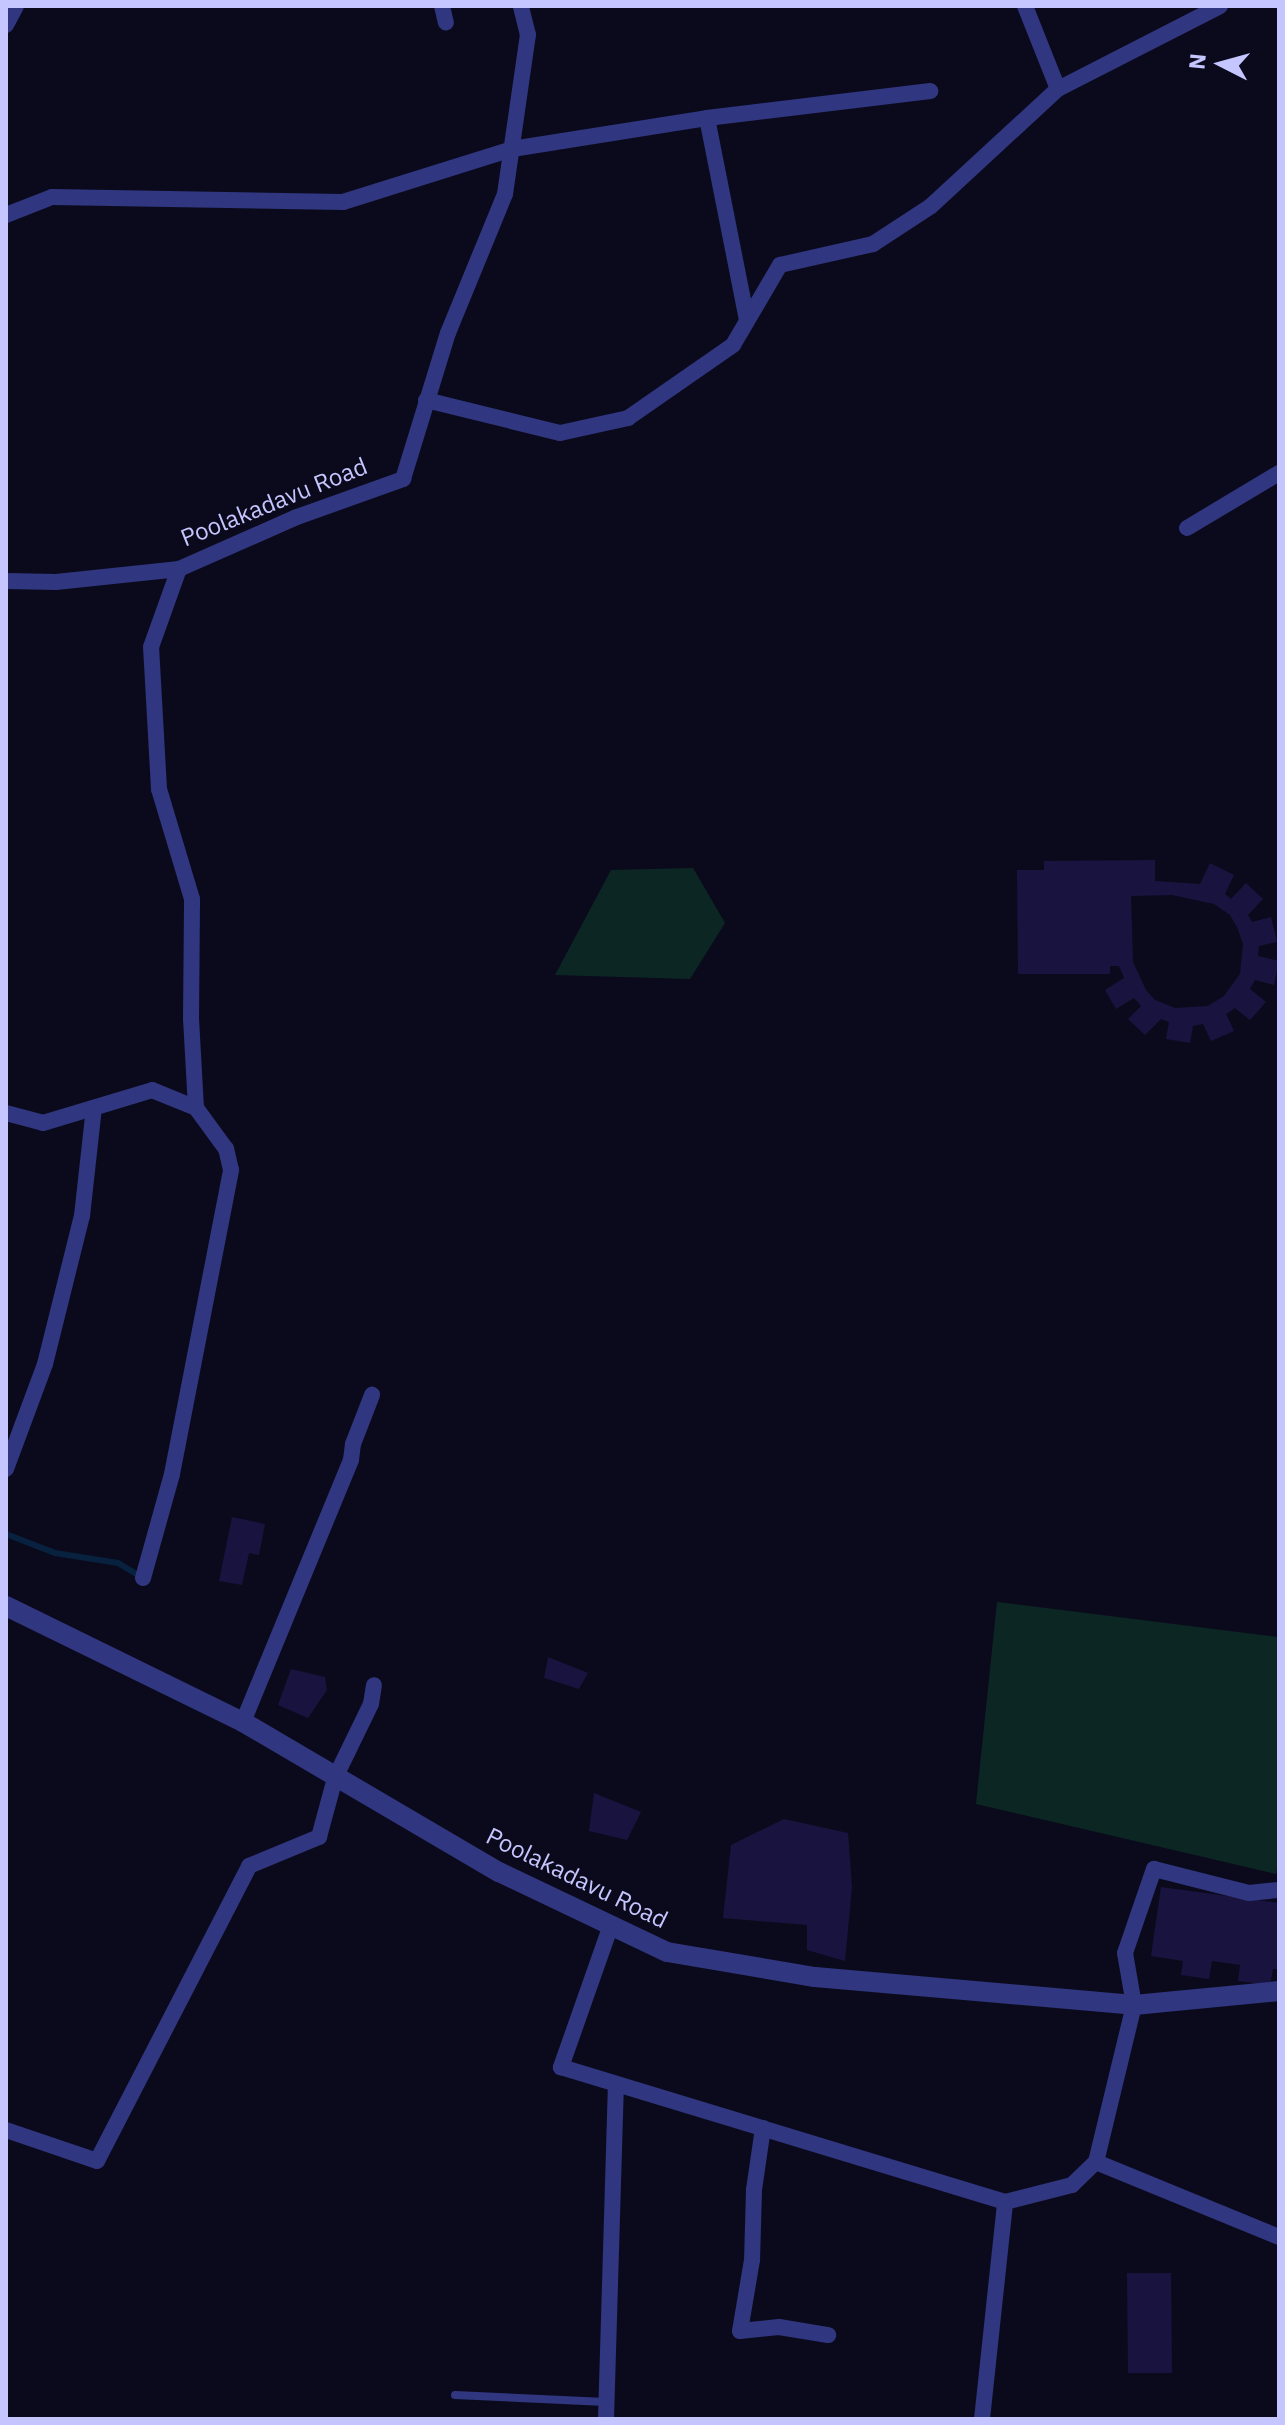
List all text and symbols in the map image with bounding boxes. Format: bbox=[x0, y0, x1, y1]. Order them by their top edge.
north arrow bbox=[1181, 24, 1261, 104]
text: N bbox=[1181, 52, 1212, 71]
street label: Poolakadavu Road bbox=[177, 451, 371, 553]
street label: Poolakadavu Road bbox=[482, 1822, 672, 1934]

